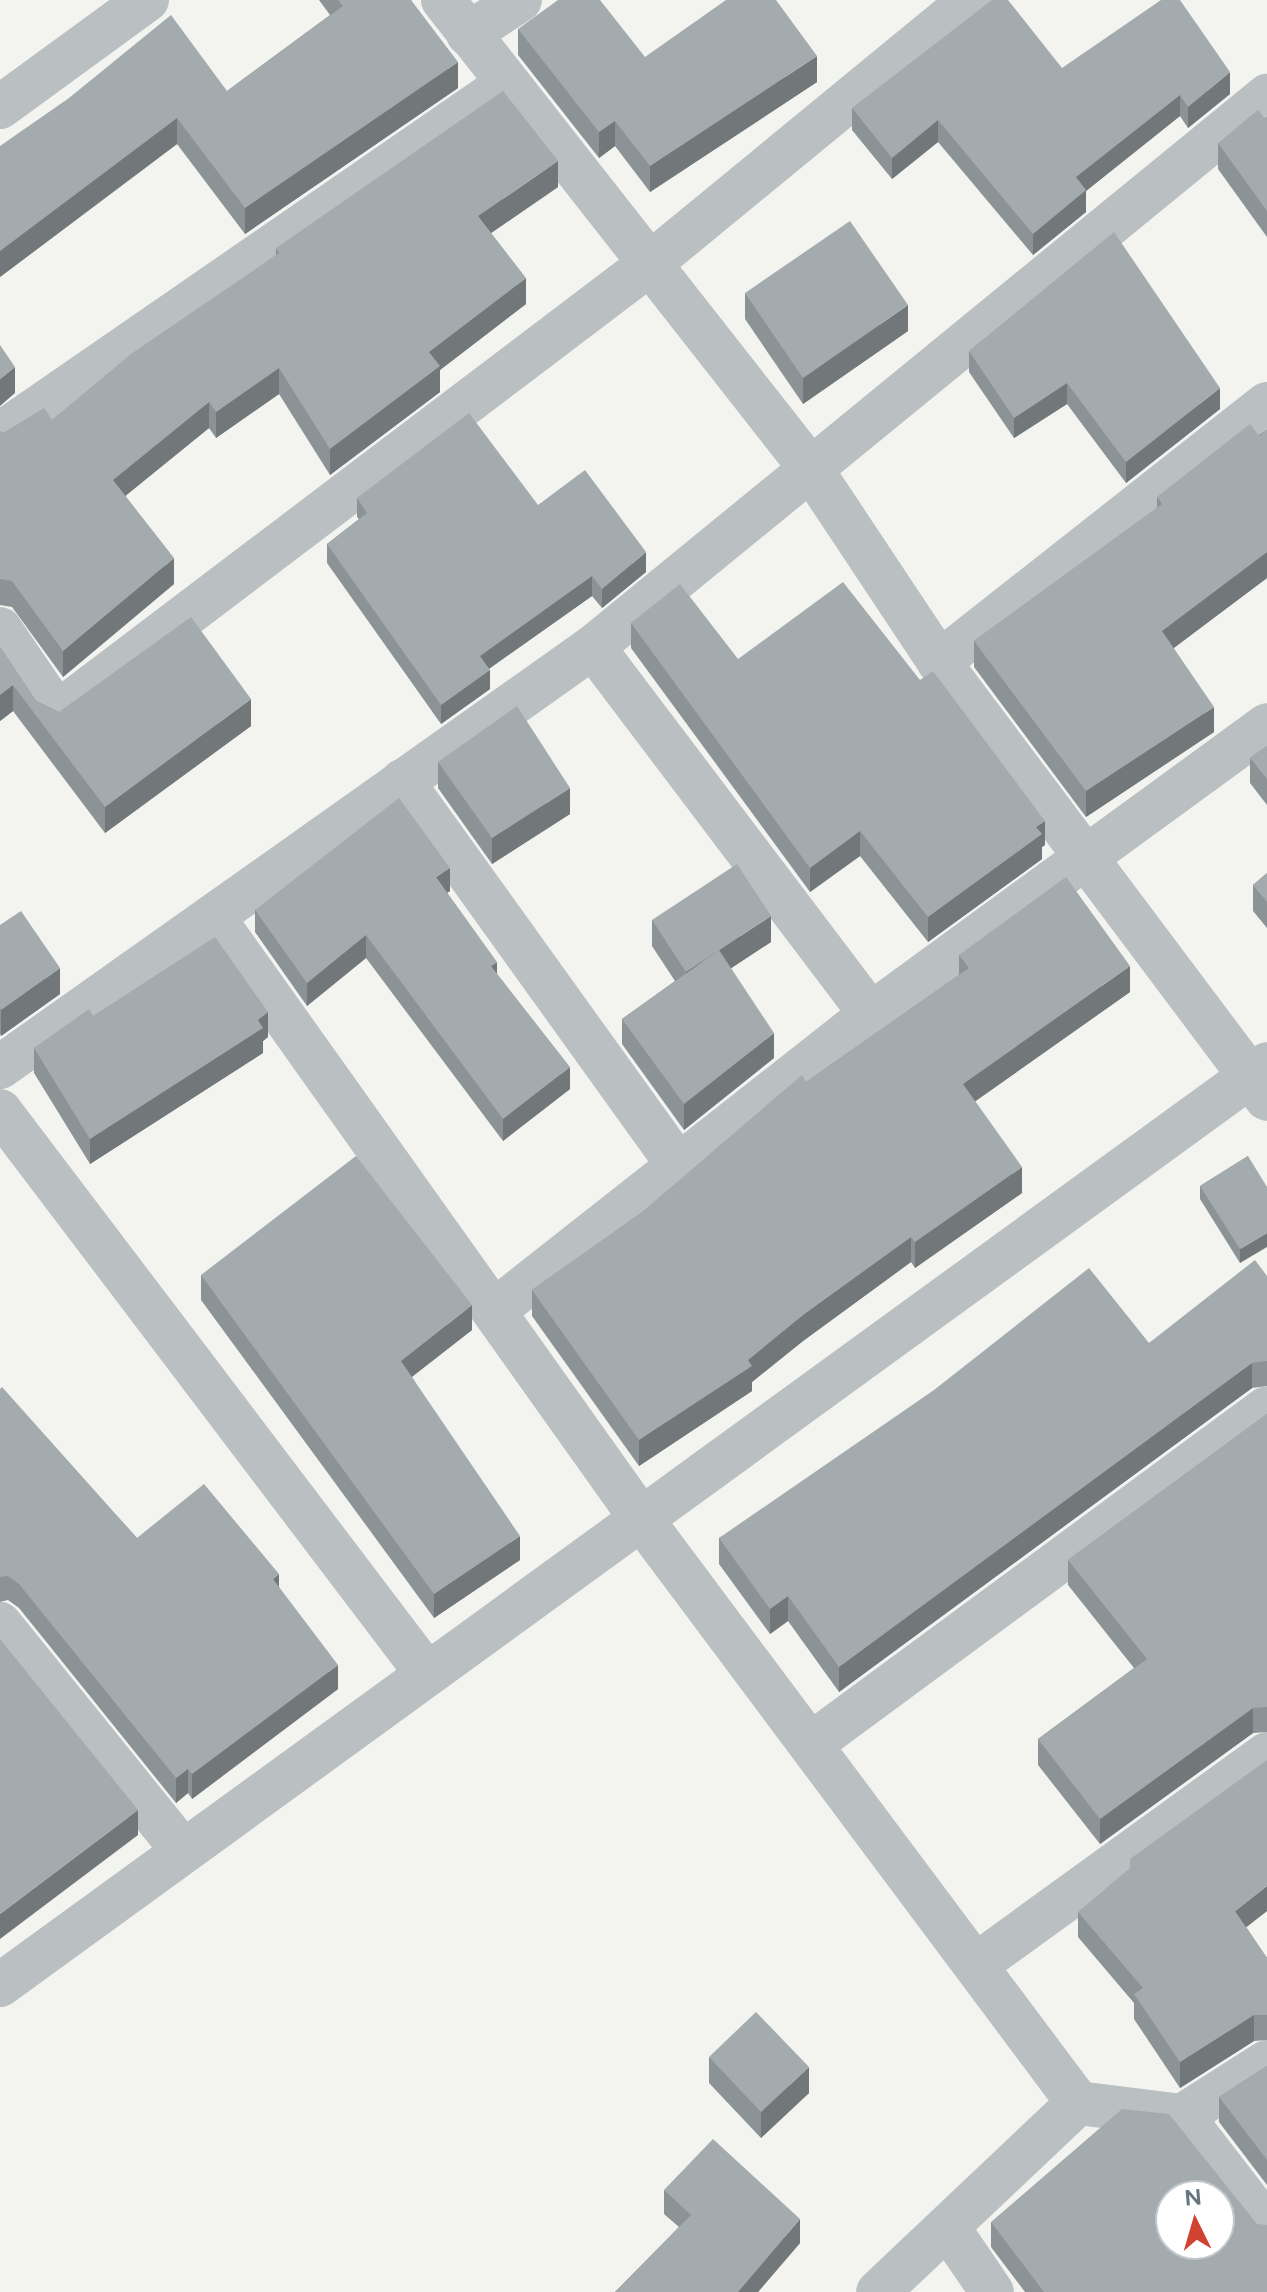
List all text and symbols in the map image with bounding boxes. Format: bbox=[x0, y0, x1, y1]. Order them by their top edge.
north arrow bbox=[1155, 2180, 1235, 2260]
text: N bbox=[1183, 2183, 1203, 2212]

